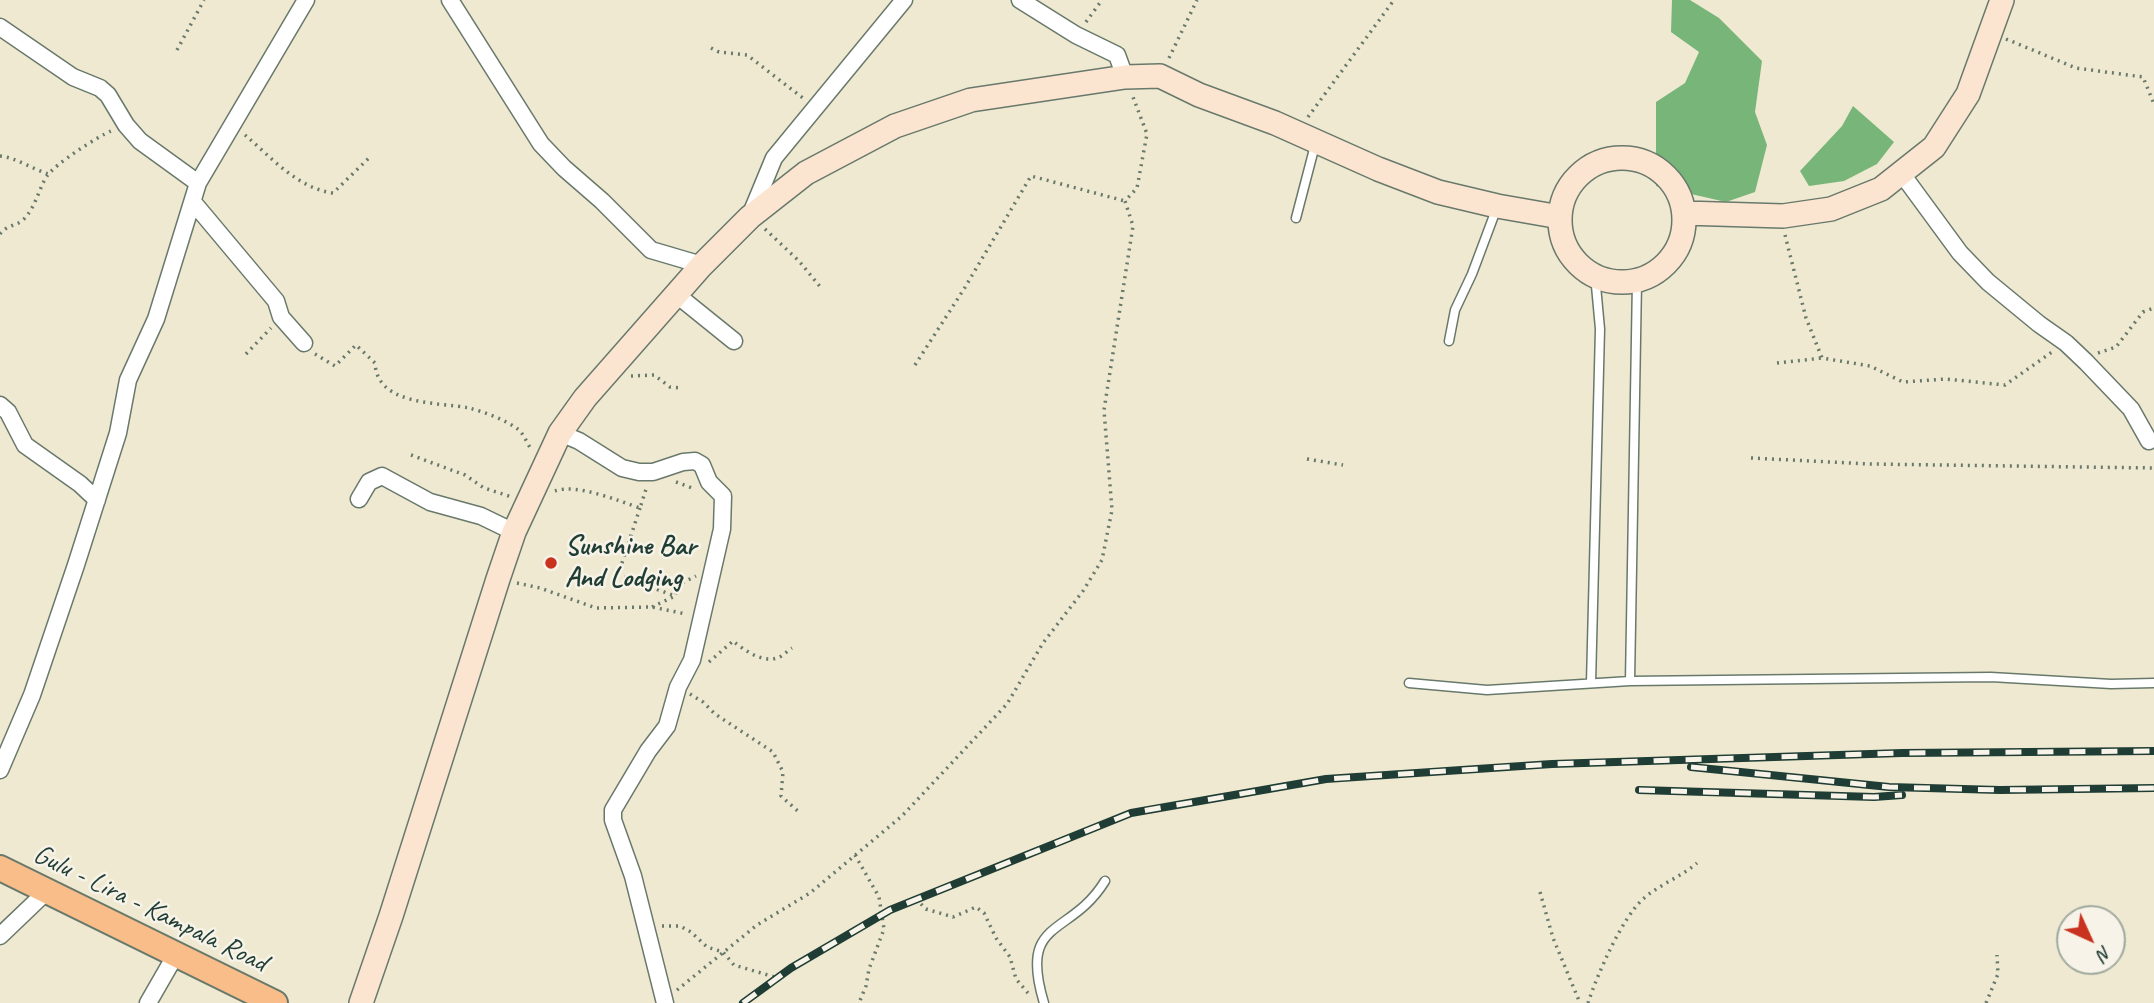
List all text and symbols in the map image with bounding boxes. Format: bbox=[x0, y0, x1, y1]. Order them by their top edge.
place label: Sunshine Bar And Lodging bbox=[565, 530, 696, 596]
marker: Sunshine Bar And Lodging bbox=[543, 555, 559, 571]
street label: Gulu - Lira - Kampala Road bbox=[28, 838, 272, 980]
north arrow bbox=[2056, 905, 2126, 975]
text: N bbox=[2092, 941, 2117, 966]

